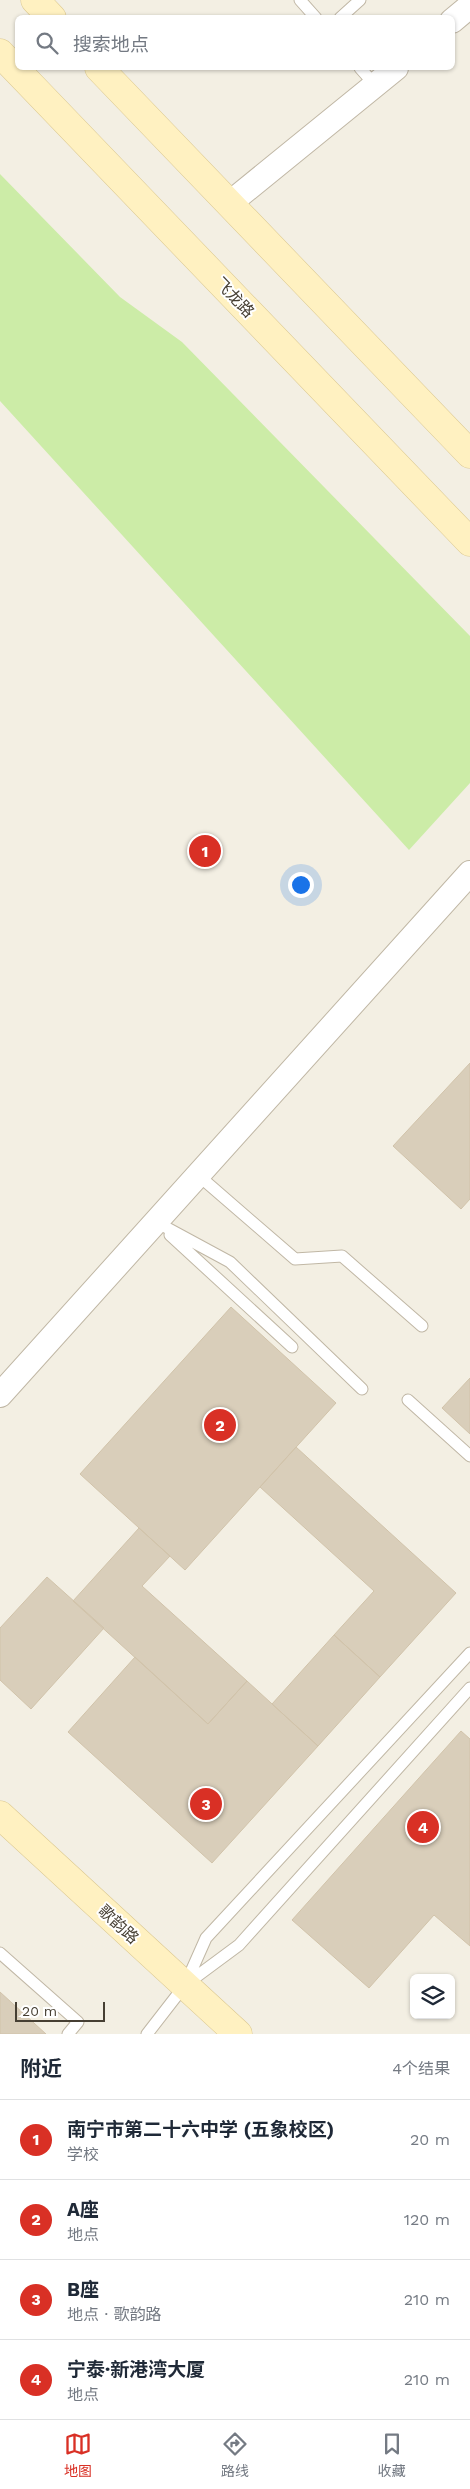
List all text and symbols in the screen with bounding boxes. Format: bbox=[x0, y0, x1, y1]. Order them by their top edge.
search box bbox=[15, 15, 455, 70]
icon: search bbox=[33, 29, 61, 57]
text: 搜索地点 bbox=[73, 33, 149, 56]
street label: 飞龙路 bbox=[211, 273, 258, 321]
pin: 1 bbox=[189, 832, 221, 870]
your location bbox=[288, 872, 314, 898]
pin: 2 bbox=[204, 1406, 236, 1444]
pin: 3 bbox=[190, 1785, 222, 1823]
pin: 4 bbox=[407, 1808, 439, 1846]
street label: 歌韵路 bbox=[95, 1901, 143, 1948]
map controls bbox=[410, 1974, 455, 2019]
button: layers bbox=[410, 1974, 455, 2019]
scale bar bbox=[15, 1999, 105, 2022]
text: 20 m bbox=[22, 2003, 57, 2019]
text: 附近 bbox=[20, 2056, 62, 2081]
text: 4个结果 bbox=[392, 2059, 450, 2078]
text: 南宁市第二十六中学 (五象校区) bbox=[67, 2118, 334, 2141]
text: 1 bbox=[33, 2130, 39, 2149]
text: 20 m bbox=[410, 2130, 450, 2149]
text: 学校 bbox=[67, 2145, 99, 2164]
text: A座 bbox=[67, 2198, 99, 2221]
text: 2 bbox=[31, 2210, 41, 2229]
text: 120 m bbox=[404, 2210, 450, 2229]
text: 地点 bbox=[67, 2225, 99, 2244]
text: B座 bbox=[67, 2278, 99, 2301]
text: 3 bbox=[31, 2290, 41, 2309]
text: 210 m bbox=[404, 2290, 450, 2309]
text: 地点 · 歌韵路 bbox=[67, 2305, 162, 2324]
text: 宁泰·新港湾大厦 bbox=[67, 2358, 205, 2381]
text: 4 bbox=[31, 2370, 41, 2389]
text: 210 m bbox=[404, 2370, 450, 2389]
text: 地点 bbox=[67, 2385, 99, 2404]
tab: 地图 bbox=[64, 2430, 92, 2480]
tab: 路线 bbox=[221, 2430, 249, 2480]
tab: 收藏 bbox=[378, 2430, 406, 2480]

